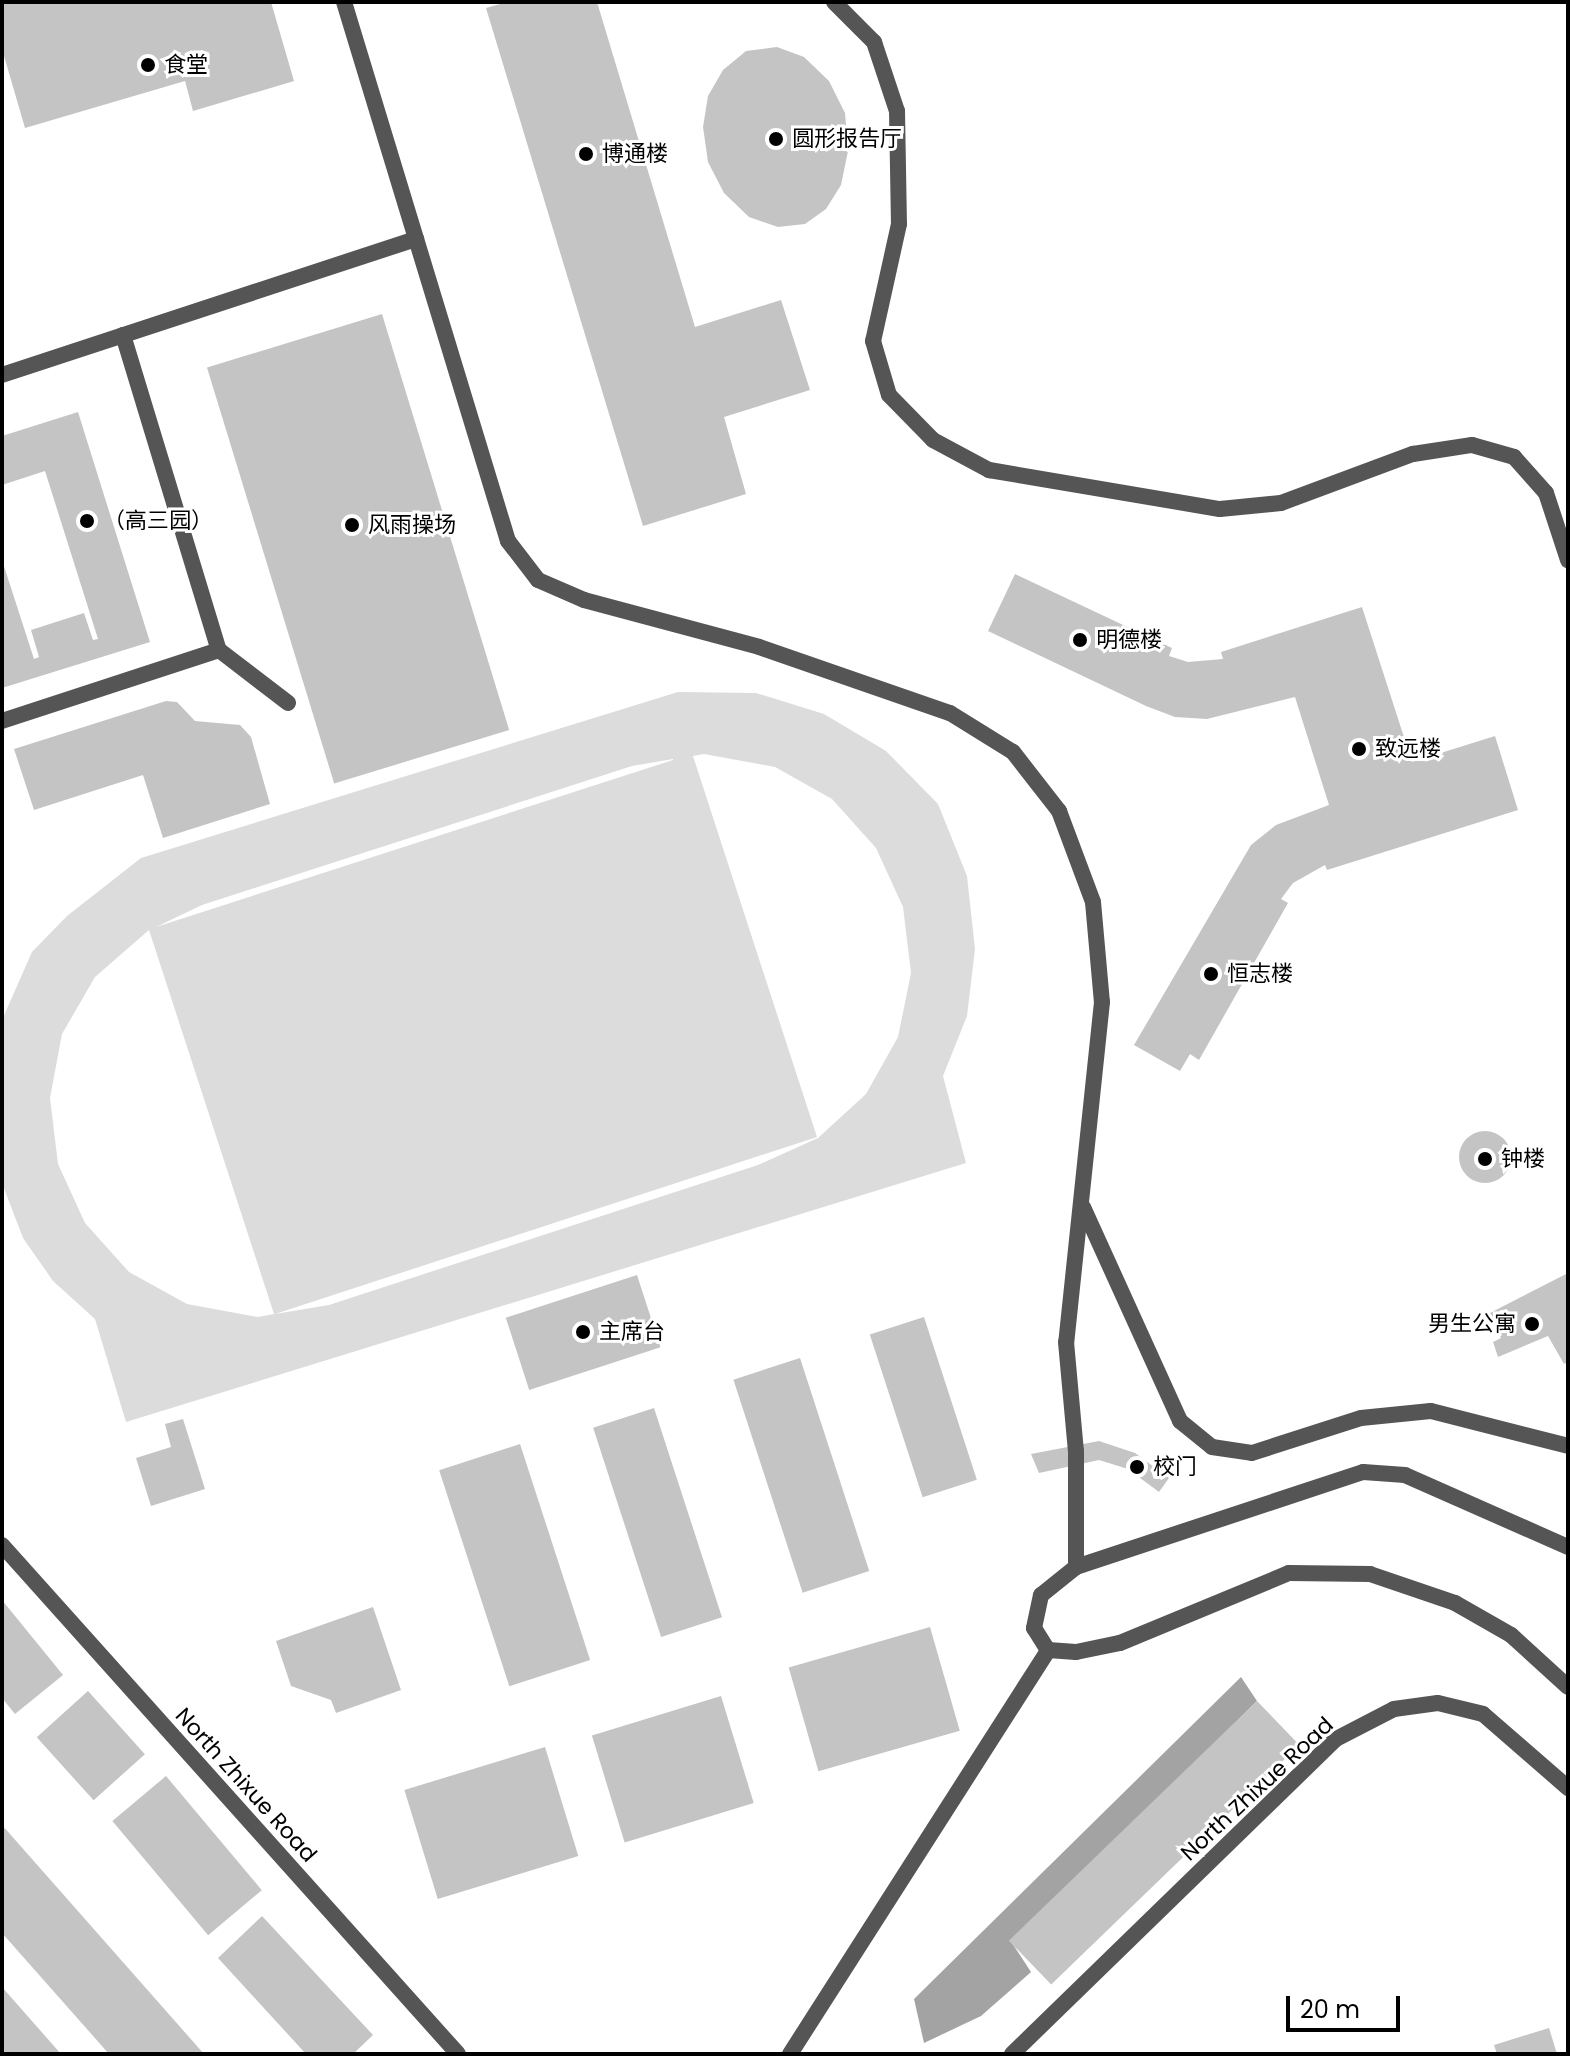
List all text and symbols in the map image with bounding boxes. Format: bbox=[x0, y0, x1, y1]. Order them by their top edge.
place label: 食堂 bbox=[164, 52, 208, 78]
marker: 食堂 bbox=[139, 56, 157, 74]
place label: 圆形报告厅 bbox=[792, 126, 902, 152]
marker: 圆形报告厅 bbox=[767, 130, 785, 148]
place label: 博通楼 bbox=[602, 141, 668, 167]
marker: 博通楼 bbox=[577, 145, 595, 163]
place label: （高三园） bbox=[103, 508, 213, 534]
marker: （高三园） bbox=[78, 512, 96, 530]
place label: 风雨操场 bbox=[368, 512, 456, 538]
marker: 风雨操场 bbox=[343, 516, 361, 534]
place label: 明德楼 bbox=[1096, 627, 1162, 653]
marker: 明德楼 bbox=[1071, 631, 1089, 649]
place label: 致远楼 bbox=[1375, 736, 1441, 762]
marker: 致远楼 bbox=[1350, 740, 1368, 758]
place label: 恒志楼 bbox=[1227, 961, 1293, 987]
marker: 恒志楼 bbox=[1202, 965, 1220, 983]
place label: 钟楼 bbox=[1501, 1146, 1545, 1172]
marker: 钟楼 bbox=[1476, 1150, 1494, 1168]
place label: 男生公寓 bbox=[1428, 1311, 1516, 1337]
marker: 男生公寓 bbox=[1523, 1315, 1541, 1333]
place label: 主席台 bbox=[599, 1319, 665, 1345]
marker: 主席台 bbox=[574, 1323, 592, 1341]
place label: 校门 bbox=[1153, 1454, 1197, 1480]
marker: 校门 bbox=[1128, 1458, 1146, 1476]
street label: North Zhixue Road bbox=[170, 1702, 322, 1868]
street label: North Zhixue Road bbox=[1175, 1712, 1339, 1866]
scale bar bbox=[1290, 1980, 1404, 2030]
text: 20 m bbox=[1300, 1993, 1360, 2026]

